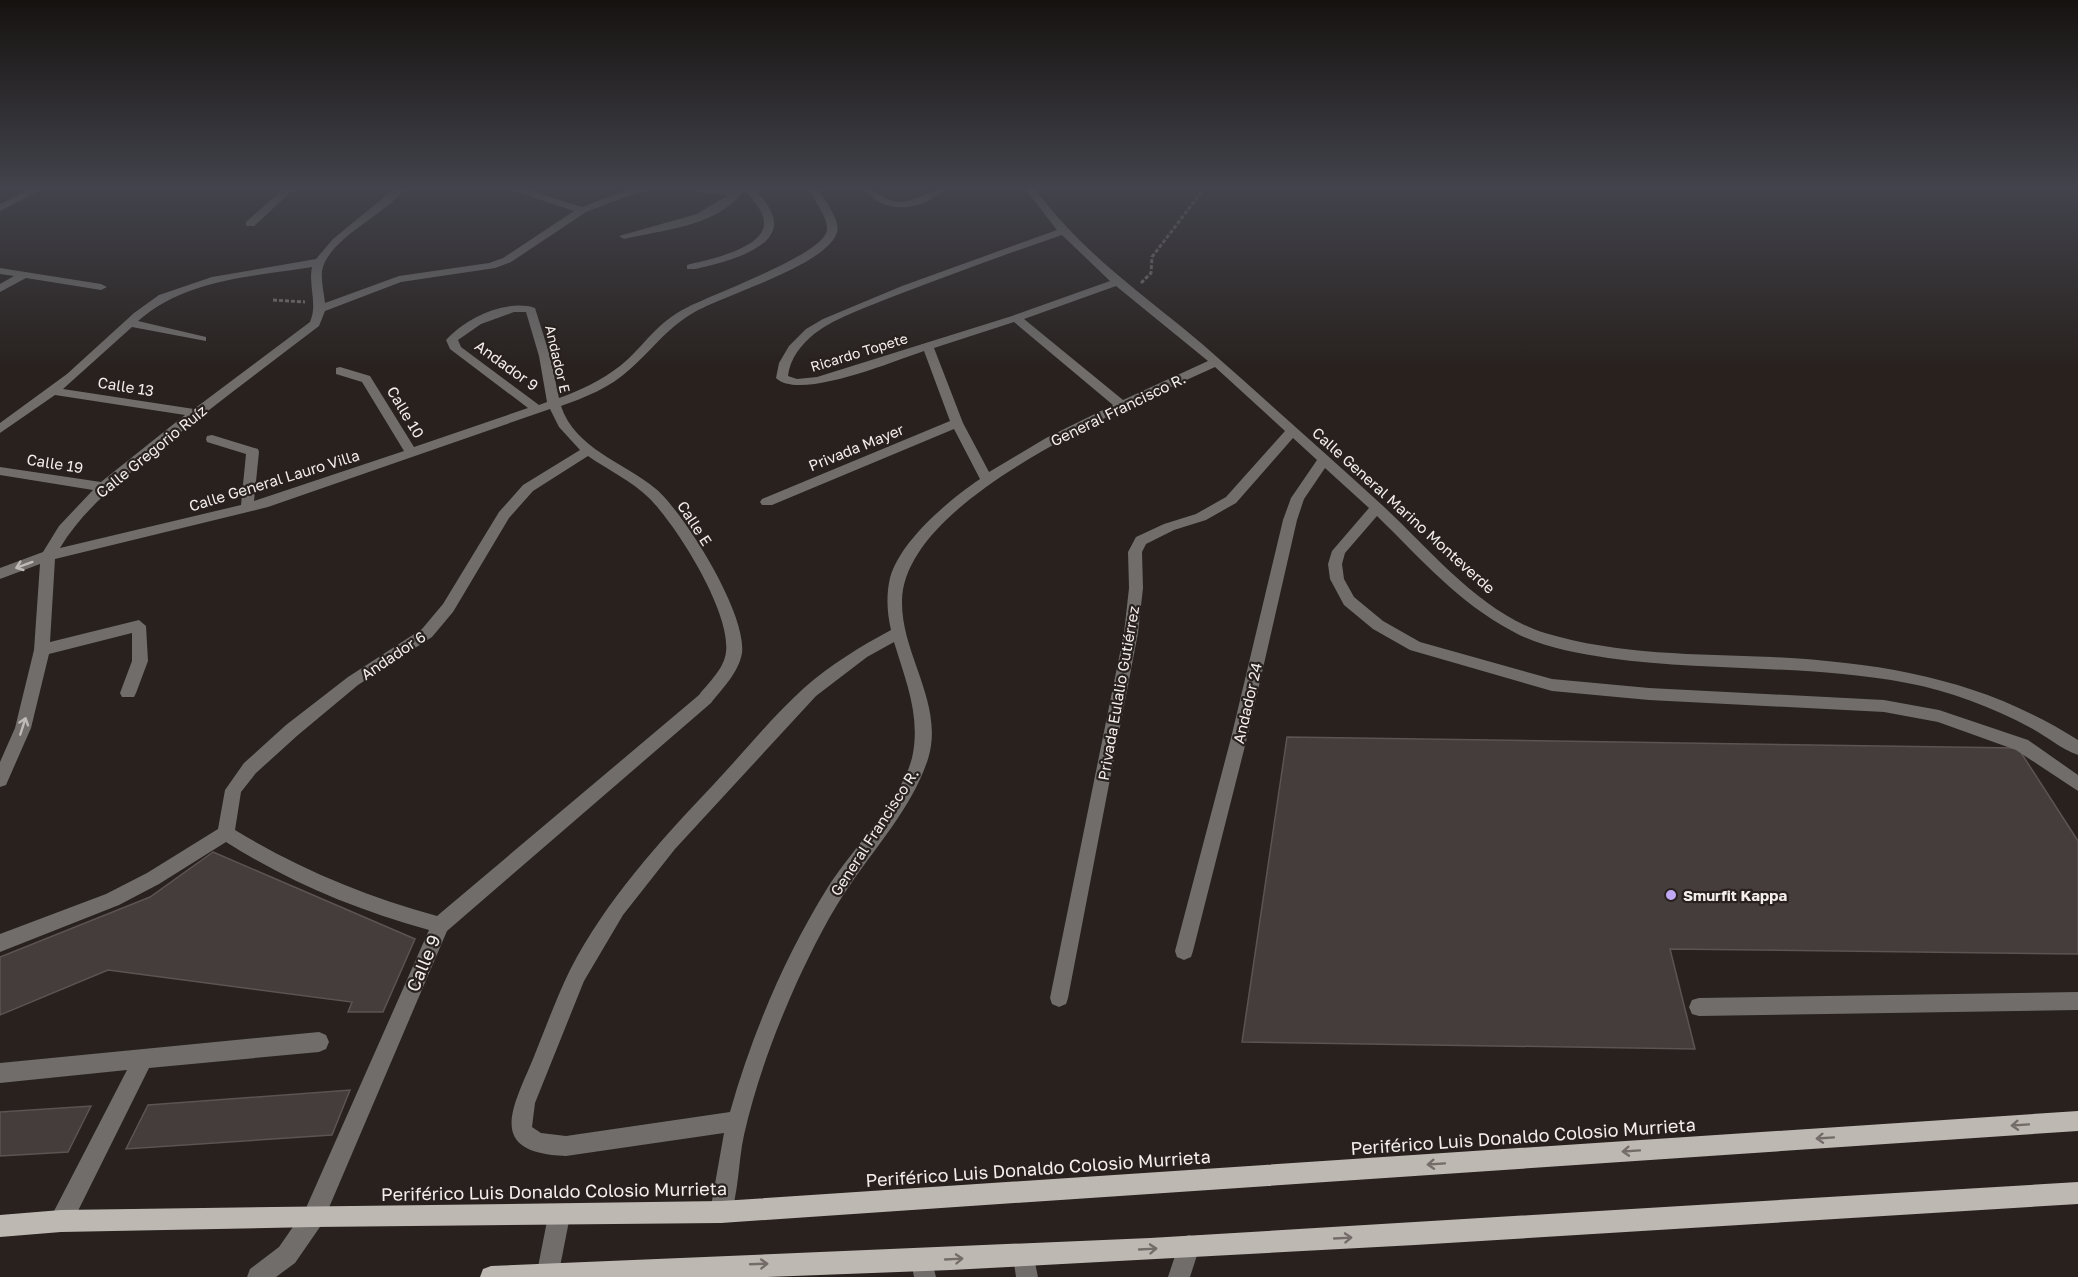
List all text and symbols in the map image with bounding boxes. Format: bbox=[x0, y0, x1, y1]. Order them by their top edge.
street label: Andador E bbox=[542, 323, 574, 395]
street label: Ricardo Topete bbox=[808, 329, 910, 375]
street label: Andador 9 bbox=[472, 336, 542, 394]
street label: General Francisco R. bbox=[1048, 368, 1188, 450]
street label: Calle 13 bbox=[97, 373, 155, 399]
street label: Calle 10 bbox=[384, 383, 428, 441]
street label: Calle Gregorio Ruíz bbox=[92, 401, 210, 501]
street label: Privada Mayer bbox=[806, 420, 906, 474]
street label: Calle General Marino Monteverde bbox=[1309, 423, 1499, 597]
street label: Calle General Lauro Villa bbox=[187, 445, 361, 515]
street label: Calle 19 bbox=[25, 450, 85, 476]
street label: Calle E bbox=[674, 497, 716, 549]
one-way arrow bbox=[15, 560, 34, 571]
street label: Privada Eulalio Gutiérrez bbox=[1094, 604, 1142, 782]
street label: Andador 6 bbox=[357, 627, 429, 683]
street label: Andador 24 bbox=[1229, 661, 1265, 745]
one-way arrow bbox=[19, 717, 30, 736]
street label: General Francisco R. bbox=[826, 765, 922, 899]
place label: Smurfit Kappa bbox=[1683, 886, 1787, 904]
marker: Smurfit Kappa bbox=[1664, 888, 1678, 902]
street label: Calle 9 bbox=[401, 931, 445, 995]
street label: Periférico Luis Donaldo Colosio Murrieta bbox=[1350, 1113, 1696, 1159]
one-way arrow bbox=[2010, 1120, 2030, 1131]
one-way arrow bbox=[1816, 1133, 1836, 1144]
street label: Periférico Luis Donaldo Colosio Murrieta bbox=[865, 1145, 1211, 1191]
one-way arrow bbox=[1621, 1146, 1641, 1157]
one-way arrow bbox=[1426, 1159, 1446, 1170]
street label: Periférico Luis Donaldo Colosio Murrieta bbox=[381, 1177, 727, 1205]
one-way arrow bbox=[1333, 1232, 1353, 1243]
one-way arrow bbox=[1138, 1243, 1158, 1254]
one-way arrow bbox=[943, 1254, 963, 1265]
one-way arrow bbox=[748, 1259, 768, 1270]

